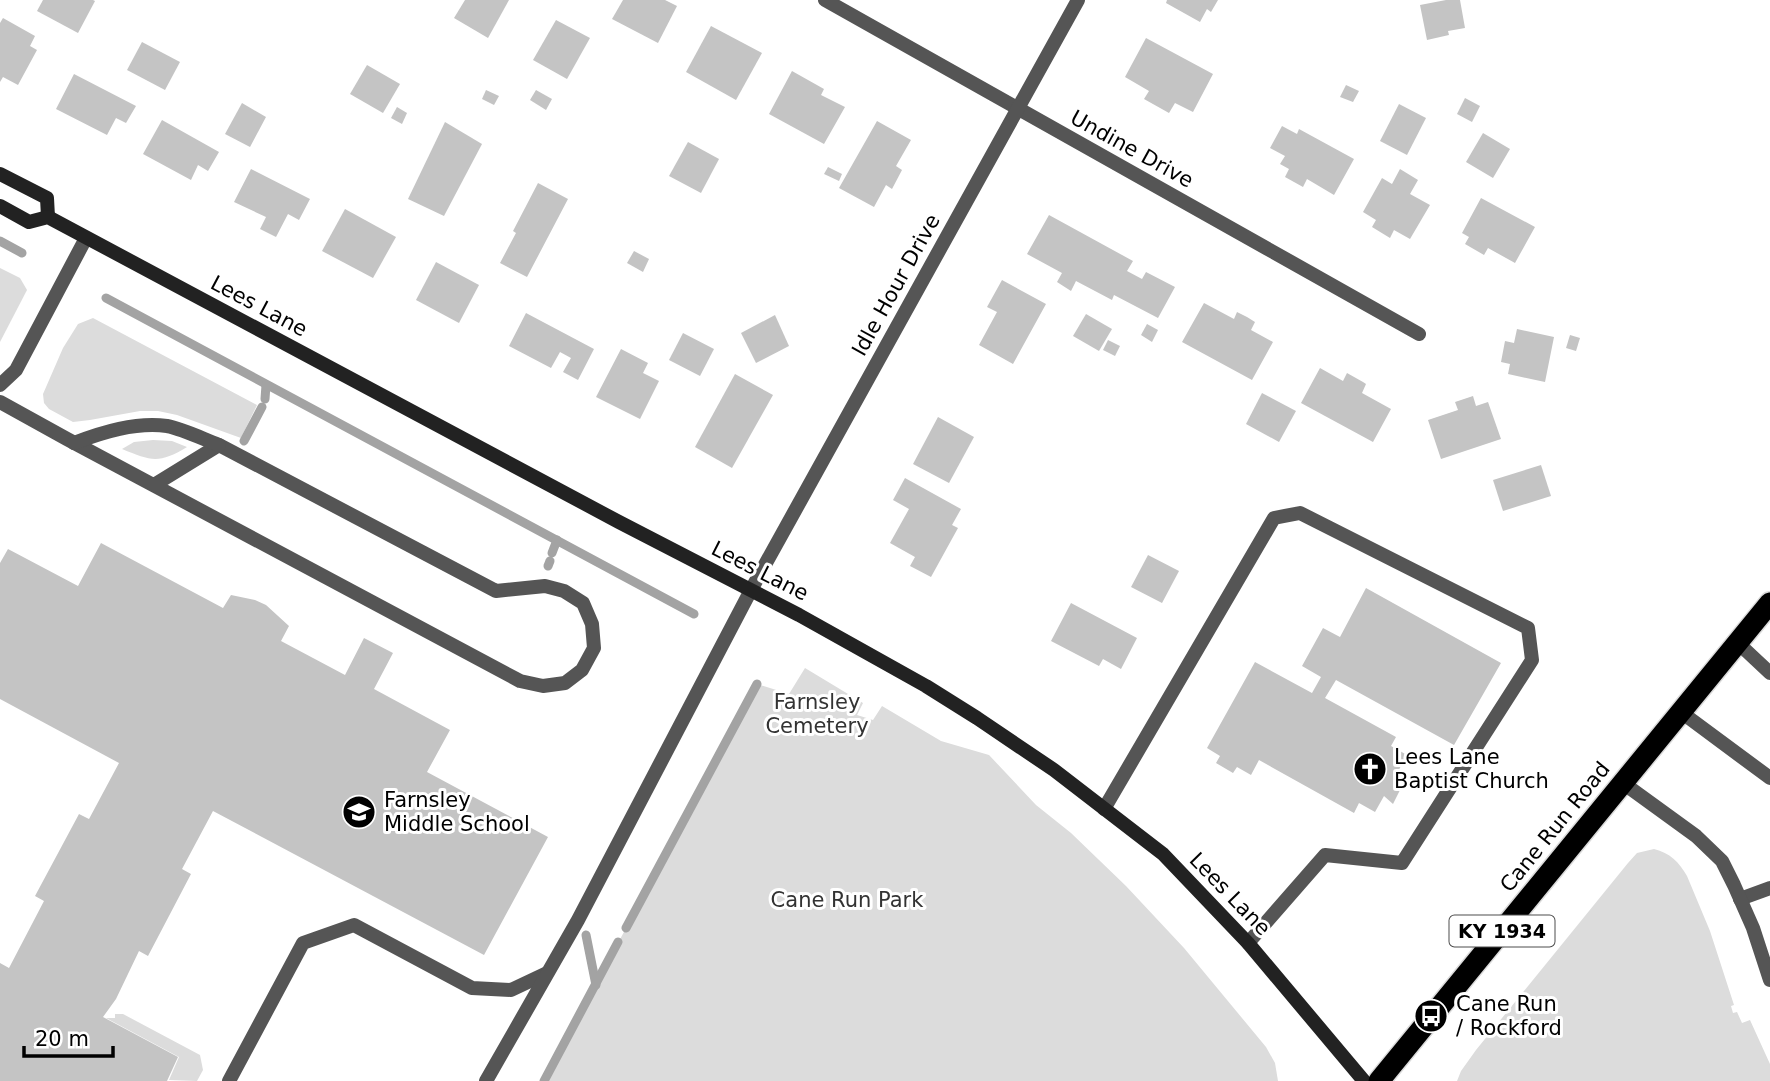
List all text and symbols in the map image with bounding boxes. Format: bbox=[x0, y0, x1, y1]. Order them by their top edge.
street label: Undine Drive bbox=[1066, 105, 1198, 193]
street label: Idle Hour Drive bbox=[847, 210, 945, 360]
street label: Lees Lane bbox=[207, 271, 311, 341]
street label: Lees Lane bbox=[708, 536, 812, 606]
park label: Farnsley Cemetery bbox=[765, 690, 869, 738]
place label: Lees Lane Baptist Church bbox=[1394, 745, 1549, 793]
church icon: Lees Lane Baptist Church bbox=[1351, 750, 1389, 788]
street label: Cane Run Road bbox=[1495, 757, 1615, 897]
place label: Farnsley Middle School bbox=[384, 788, 530, 836]
school or university icon: Farnsley Middle School bbox=[340, 793, 378, 831]
street label: Lees Lane bbox=[1185, 848, 1275, 940]
park label: Cane Run Park bbox=[771, 888, 924, 912]
road number: KY 1934 bbox=[1450, 916, 1554, 946]
place label: Cane Run / Rockford bbox=[1456, 992, 1562, 1040]
bus stop icon: Cane Run / Rockford bbox=[1412, 997, 1450, 1035]
scale bar bbox=[24, 1014, 114, 1058]
text: 20 m bbox=[35, 1027, 89, 1051]

